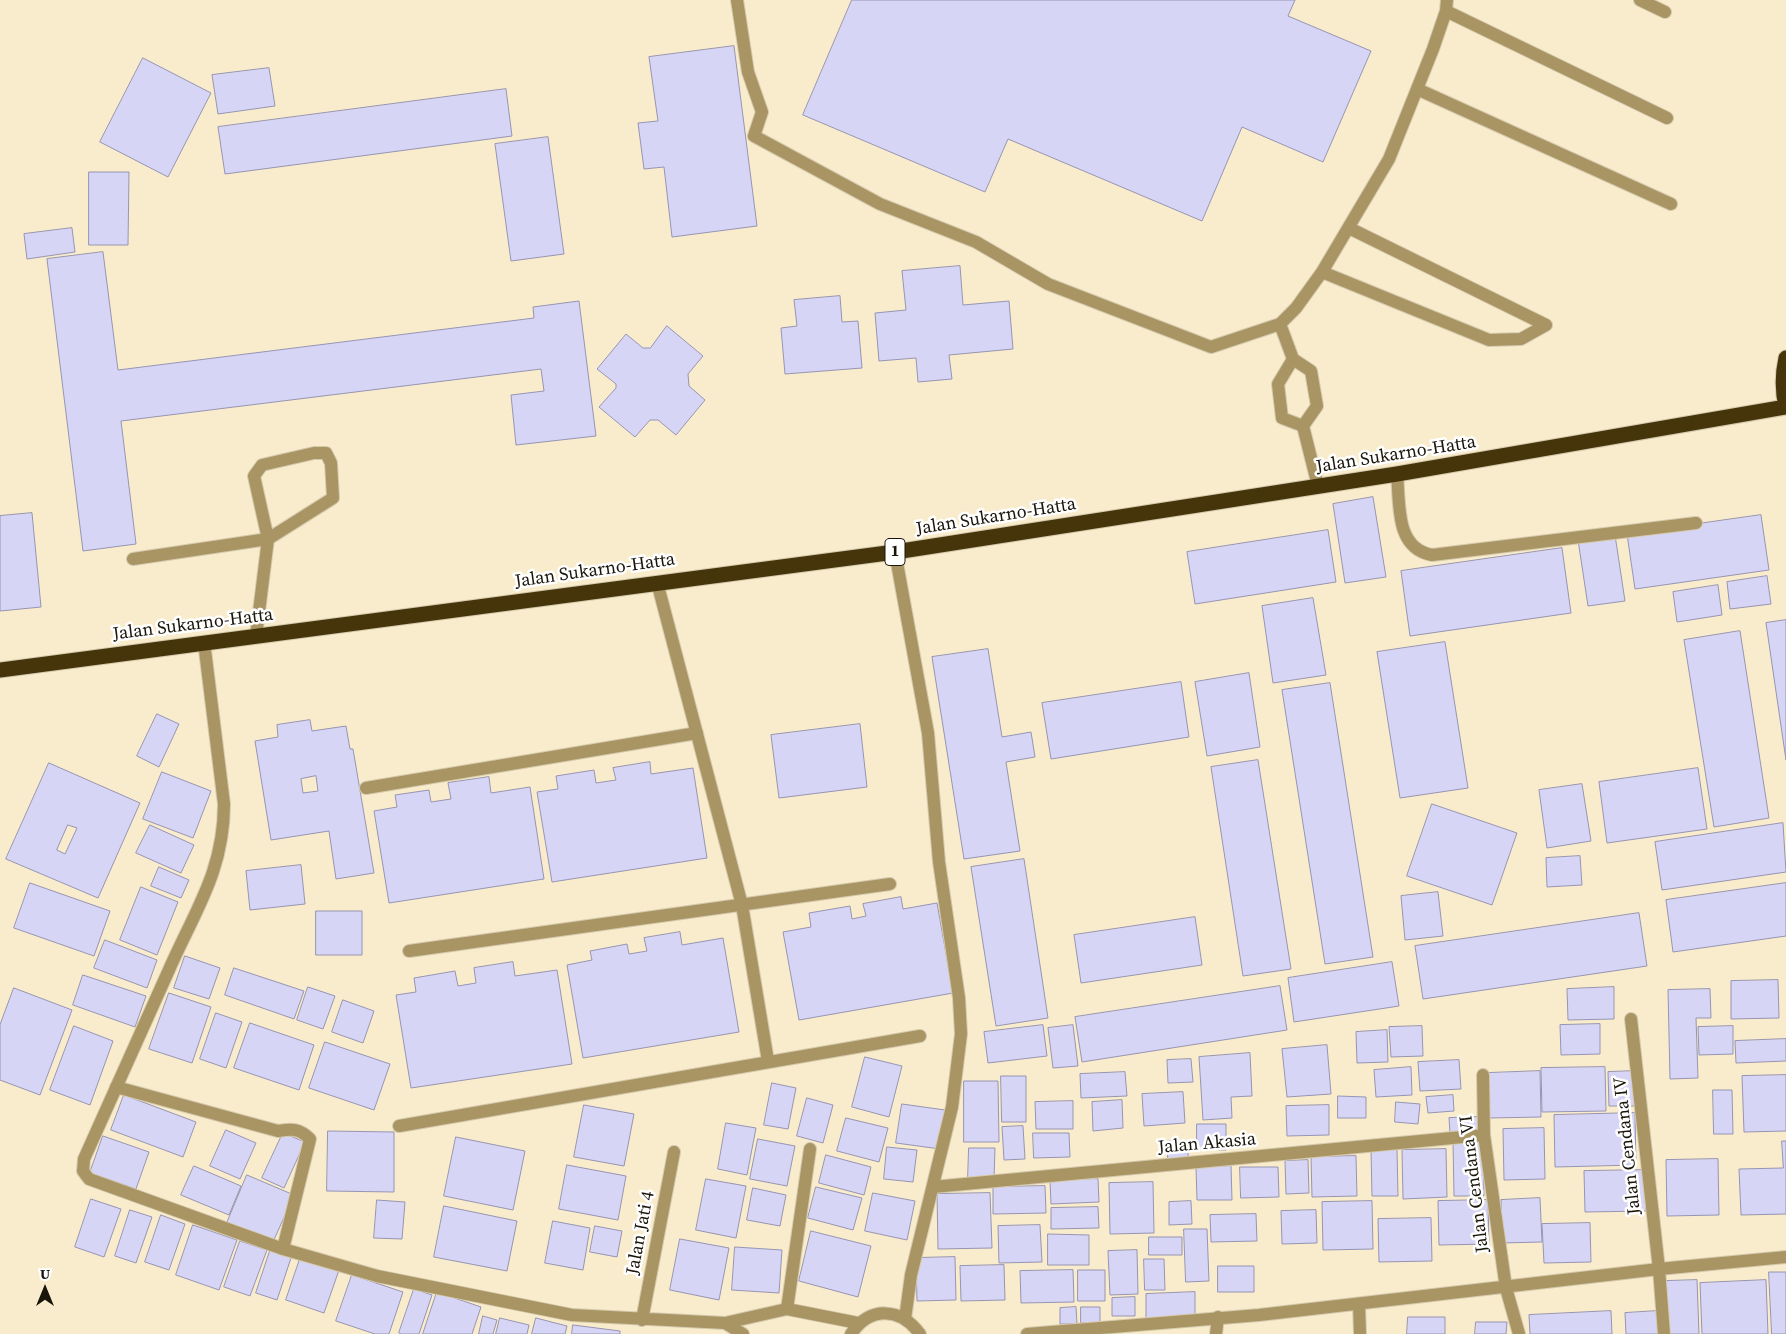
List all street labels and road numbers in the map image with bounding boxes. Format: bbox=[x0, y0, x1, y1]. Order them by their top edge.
street label: Jalan Sukarno-Hatta bbox=[1315, 432, 1477, 478]
street label: Jalan Sukarno-Hatta bbox=[915, 494, 1077, 540]
road number: 1 bbox=[885, 538, 905, 566]
street label: Jalan Sukarno-Hatta bbox=[514, 549, 676, 593]
street label: Jalan Sukarno-Hatta bbox=[112, 604, 274, 646]
street label: Jalan Cendana IV bbox=[1610, 1076, 1646, 1216]
street label: Jalan Cendana VI bbox=[1456, 1114, 1494, 1254]
street label: Jalan Akasia bbox=[1157, 1129, 1257, 1159]
street label: Jalan Jati 4 bbox=[622, 1189, 660, 1277]

